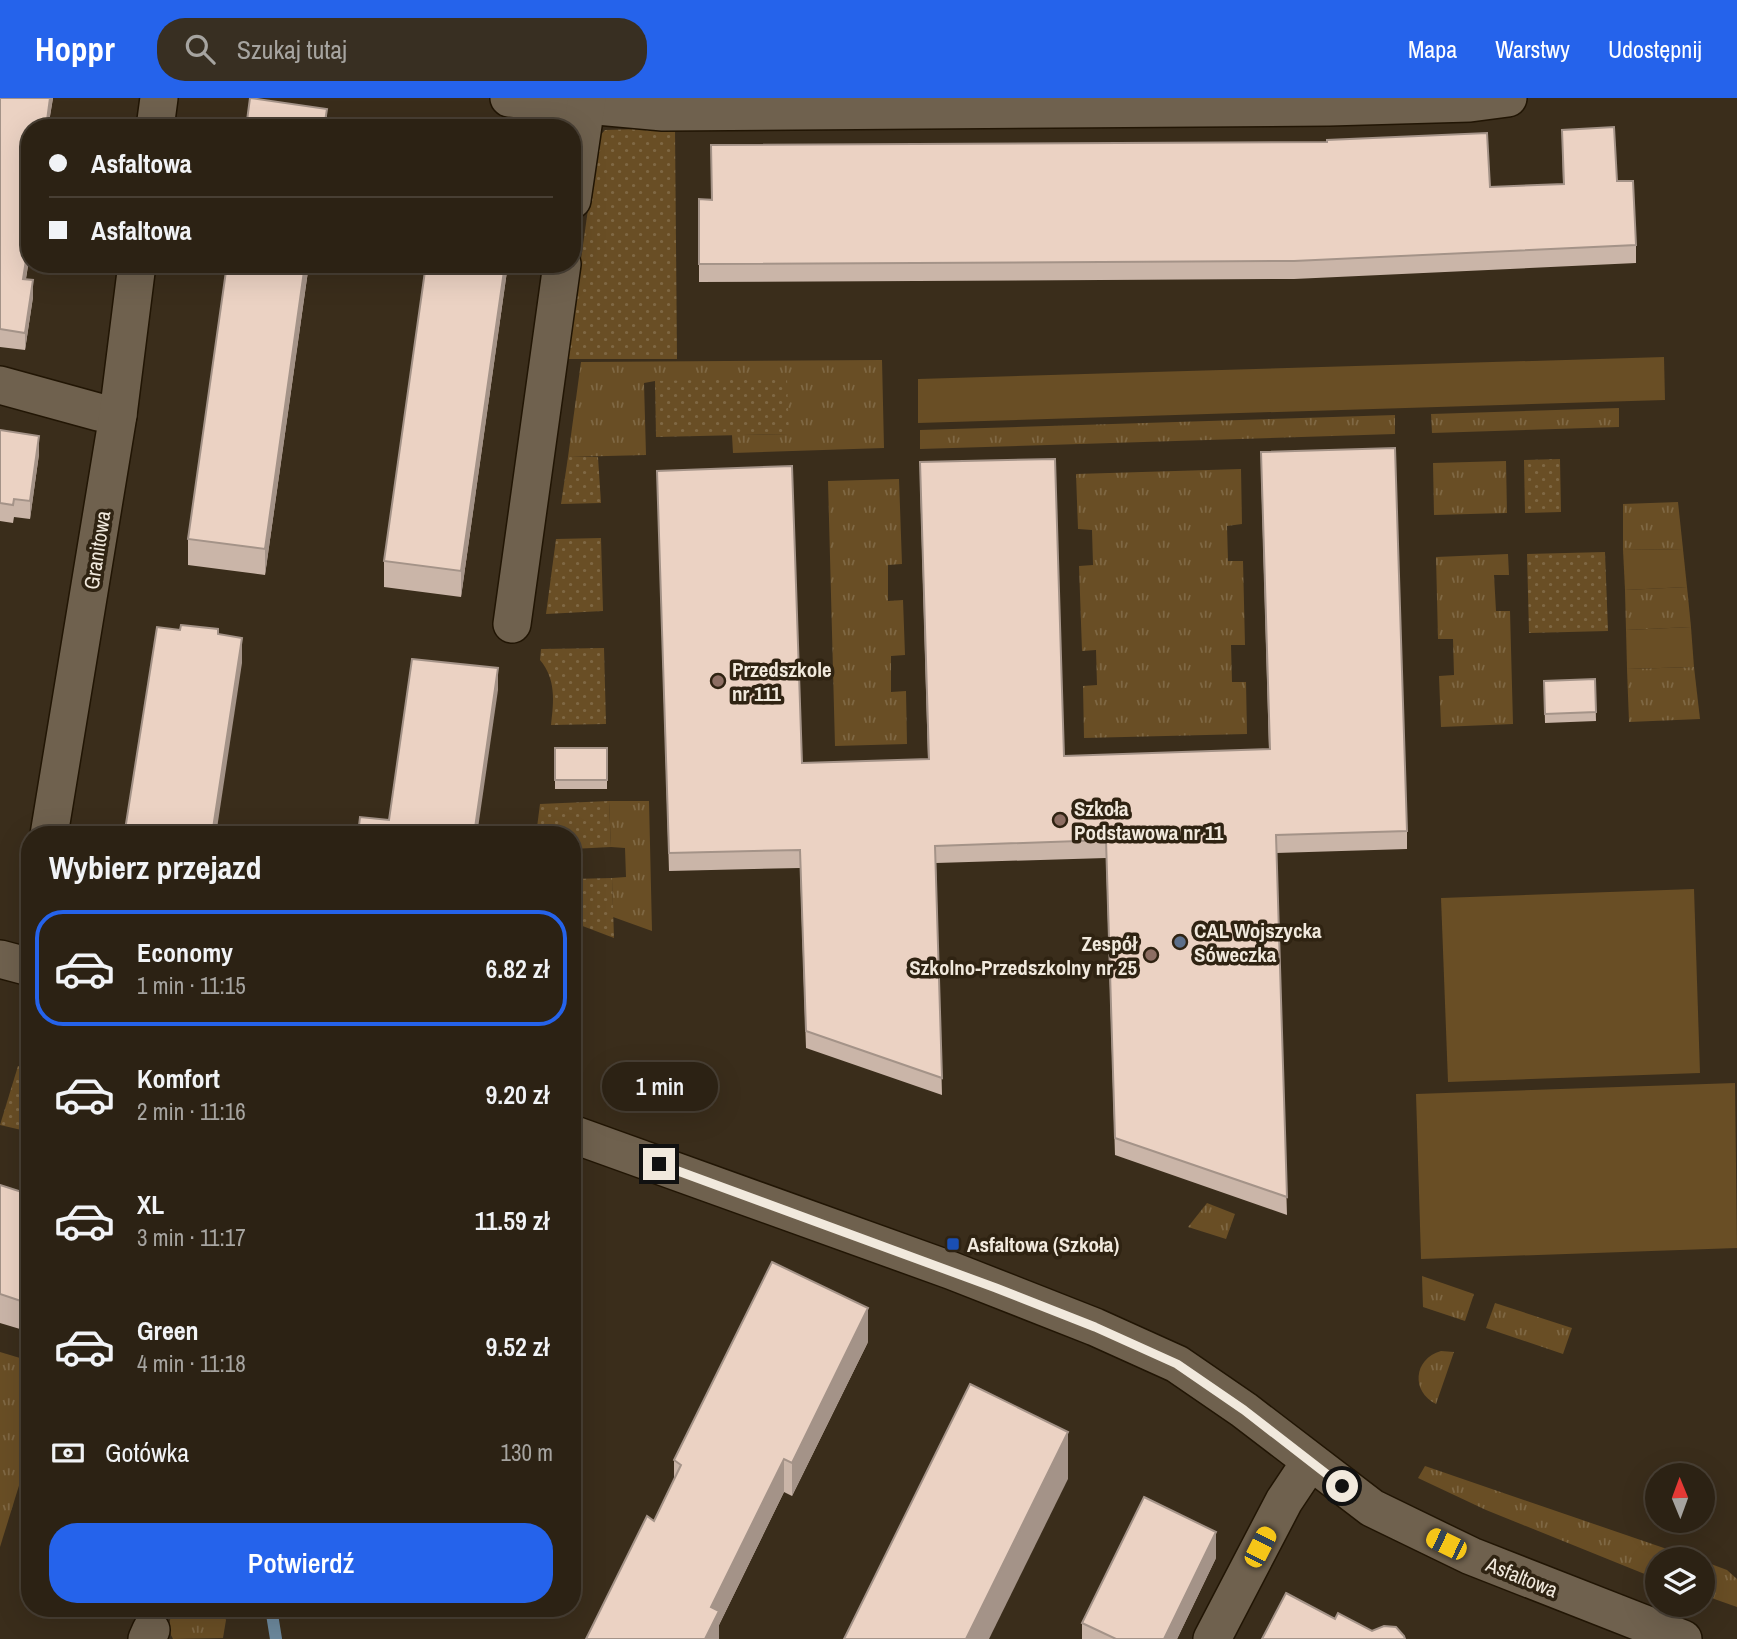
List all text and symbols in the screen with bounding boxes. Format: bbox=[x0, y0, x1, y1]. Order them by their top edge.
search box bbox=[157, 18, 647, 81]
text: Hoppr bbox=[35, 27, 115, 71]
icon: search bbox=[181, 30, 219, 68]
text: Szukaj tutaj bbox=[237, 32, 347, 67]
text: Mapa bbox=[1408, 33, 1457, 65]
text: Warstwy bbox=[1495, 33, 1570, 65]
text: Udostępnij bbox=[1608, 33, 1702, 65]
text: Asfaltowa bbox=[91, 146, 192, 181]
text: Asfaltowa bbox=[91, 213, 192, 248]
street label: Granitowa bbox=[76, 508, 118, 592]
place label: Przedszkole nr 111 bbox=[732, 655, 832, 708]
marker: Przedszkole nr 111 bbox=[710, 673, 726, 689]
place label: Szkoła Podstawowa nr 11 bbox=[1074, 794, 1224, 847]
marker: Szkoła Podstawowa nr 11 bbox=[1052, 812, 1068, 828]
text: Wybierz przejazd bbox=[49, 846, 261, 889]
place label: CAL Wojszycka Sóweczka bbox=[1194, 916, 1322, 969]
place label: Zespół Szkolno-Przedszkolny nr 25 bbox=[909, 929, 1138, 982]
marker: CAL Wojszycka Sóweczka bbox=[1172, 934, 1188, 950]
text: Economy bbox=[137, 935, 233, 970]
icon: car bbox=[53, 937, 116, 1000]
marker: Zespół Szkolno-Przedszkolny nr 25 bbox=[1143, 947, 1159, 963]
text: 6.82 zł bbox=[485, 951, 549, 986]
text: 1 min · 11:15 bbox=[137, 970, 246, 1001]
text: Komfort bbox=[137, 1061, 220, 1096]
callout: 1 min bbox=[601, 1062, 717, 1112]
icon: car bbox=[53, 1063, 116, 1126]
text: 1 min bbox=[636, 1071, 684, 1102]
text: 9.20 zł bbox=[485, 1077, 549, 1112]
text: 2 min · 11:16 bbox=[137, 1096, 246, 1127]
route end bbox=[643, 1148, 675, 1180]
text: XL bbox=[137, 1187, 164, 1222]
icon: car bbox=[53, 1189, 116, 1252]
text: 11.59 zł bbox=[475, 1203, 549, 1238]
text: 3 min · 11:17 bbox=[137, 1222, 246, 1253]
place label: Asfaltowa (Szkoła) bbox=[967, 1230, 1119, 1259]
marker: Asfaltowa (Szkoła) bbox=[945, 1236, 961, 1252]
text: Green bbox=[137, 1313, 199, 1348]
icon: car bbox=[53, 1315, 116, 1378]
text: 9.52 zł bbox=[485, 1329, 549, 1364]
text: 4 min · 11:18 bbox=[137, 1348, 246, 1379]
icon: cash bbox=[49, 1434, 87, 1472]
text: Gotówka bbox=[105, 1435, 189, 1470]
text: 130 m bbox=[501, 1437, 553, 1468]
north arrow bbox=[1645, 1463, 1715, 1533]
map controls bbox=[1645, 1463, 1715, 1617]
route start bbox=[1326, 1470, 1358, 1502]
button: Potwierdź bbox=[49, 1523, 553, 1603]
car bbox=[1242, 1524, 1279, 1570]
car bbox=[1423, 1525, 1470, 1563]
button: layers bbox=[1645, 1547, 1715, 1617]
street label: Asfaltowa bbox=[1481, 1549, 1562, 1605]

